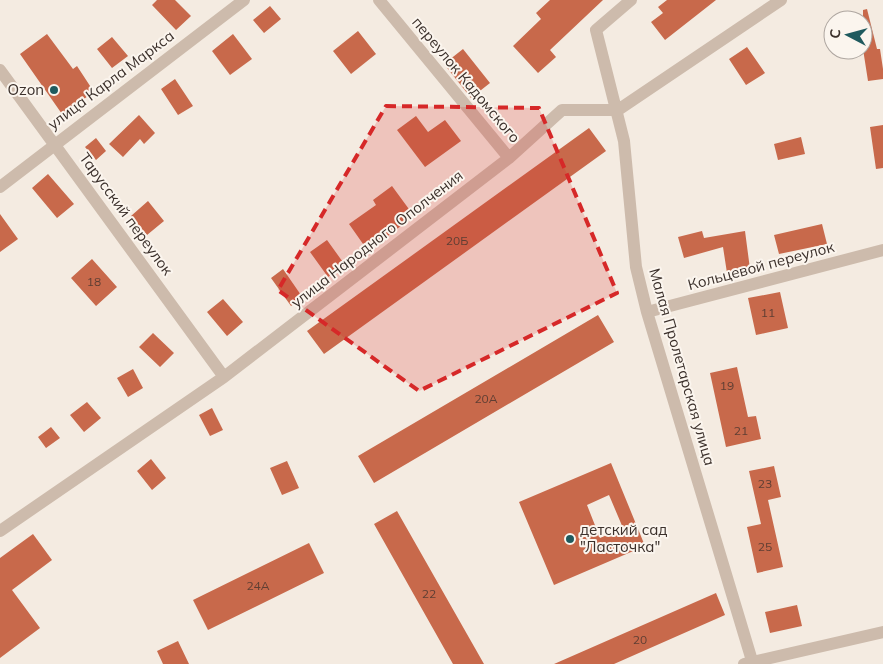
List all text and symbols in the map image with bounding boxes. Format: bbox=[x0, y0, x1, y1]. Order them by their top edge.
north arrow bbox=[823, 10, 873, 60]
street label: переулок Кадомского bbox=[408, 13, 525, 146]
street label: улица Карла Маркса bbox=[44, 26, 178, 133]
text: С bbox=[826, 28, 845, 39]
place label: Ozon bbox=[7, 80, 44, 99]
marker: Ozon bbox=[48, 84, 60, 96]
street label: Тарусский переулок bbox=[76, 149, 178, 279]
street label: улица Народного Ополчения bbox=[287, 166, 466, 312]
house number: 20Б bbox=[446, 233, 468, 248]
street label: Кольцевой переулок bbox=[686, 237, 837, 294]
street label: Малая Пролетарская улица bbox=[645, 266, 720, 468]
house number: 18 bbox=[87, 274, 101, 289]
house number: 11 bbox=[761, 305, 775, 320]
house number: 19 bbox=[720, 378, 734, 393]
house number: 20А bbox=[474, 391, 498, 406]
house number: 21 bbox=[734, 423, 748, 438]
house number: 23 bbox=[758, 476, 772, 491]
place label: детский сад "Ласточка" bbox=[580, 520, 667, 556]
marker: детский сад "Ласточка" bbox=[564, 533, 576, 545]
house number: 25 bbox=[758, 539, 772, 554]
house number: 24А bbox=[246, 578, 270, 593]
house number: 22 bbox=[422, 586, 436, 601]
house number: 20 bbox=[633, 632, 647, 647]

